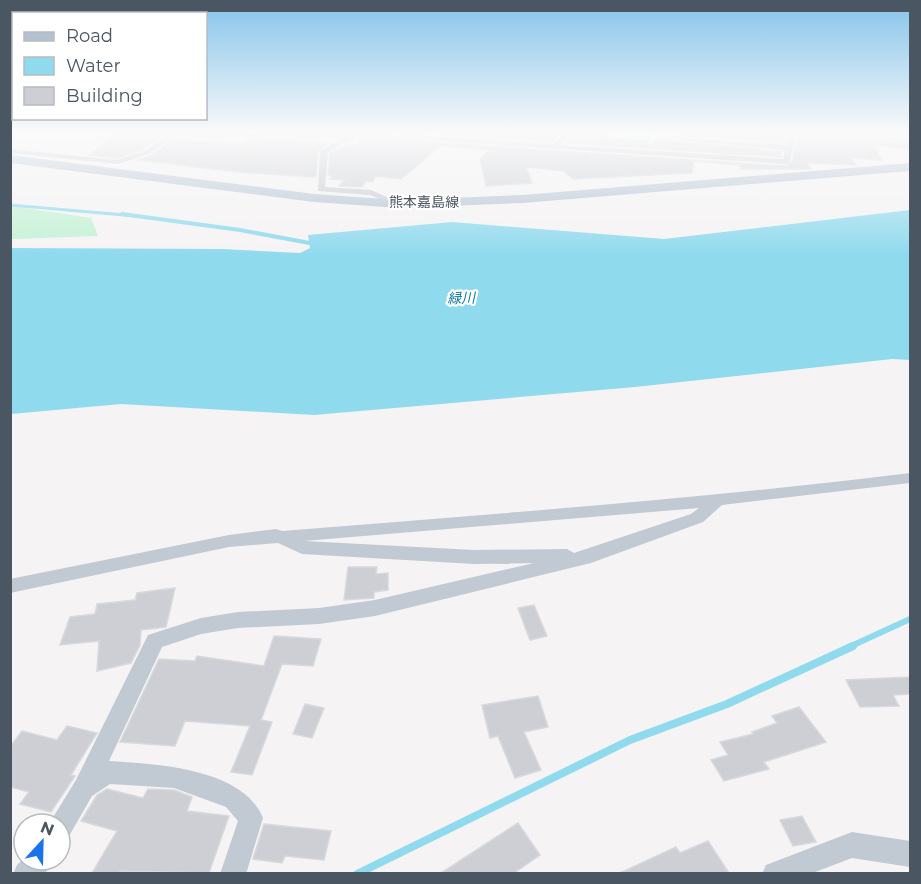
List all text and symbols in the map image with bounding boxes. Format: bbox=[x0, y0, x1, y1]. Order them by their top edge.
legend bbox=[12, 12, 207, 120]
text: Road bbox=[66, 25, 113, 47]
text: Water bbox=[66, 55, 121, 77]
text: Building bbox=[66, 85, 143, 107]
street label: 熊本嘉島線 bbox=[389, 193, 459, 211]
water label: 緑川 bbox=[447, 288, 477, 307]
north arrow bbox=[12, 812, 72, 872]
text: N bbox=[38, 817, 57, 840]

